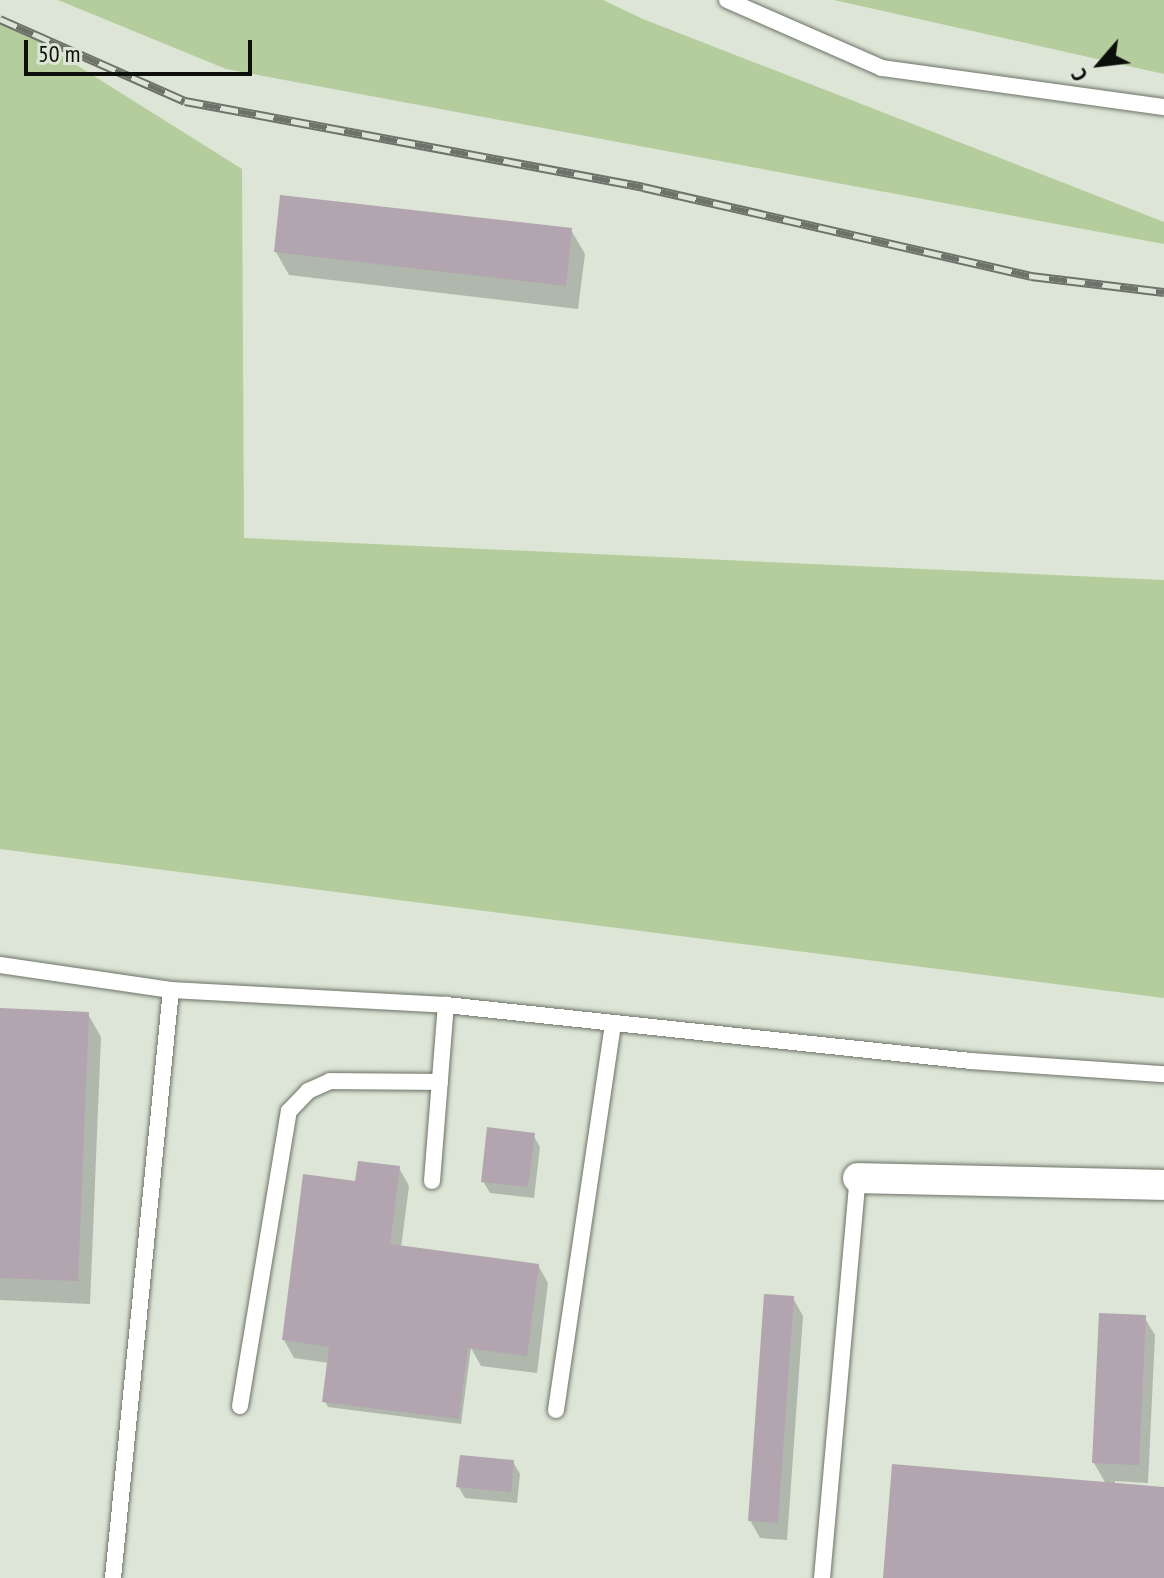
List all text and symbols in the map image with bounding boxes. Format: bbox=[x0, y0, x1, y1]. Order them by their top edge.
scale bar bbox=[28, 24, 256, 74]
north arrow bbox=[1060, 24, 1140, 104]
text: 50 m bbox=[38, 38, 80, 69]
text: С bbox=[1064, 64, 1094, 86]

